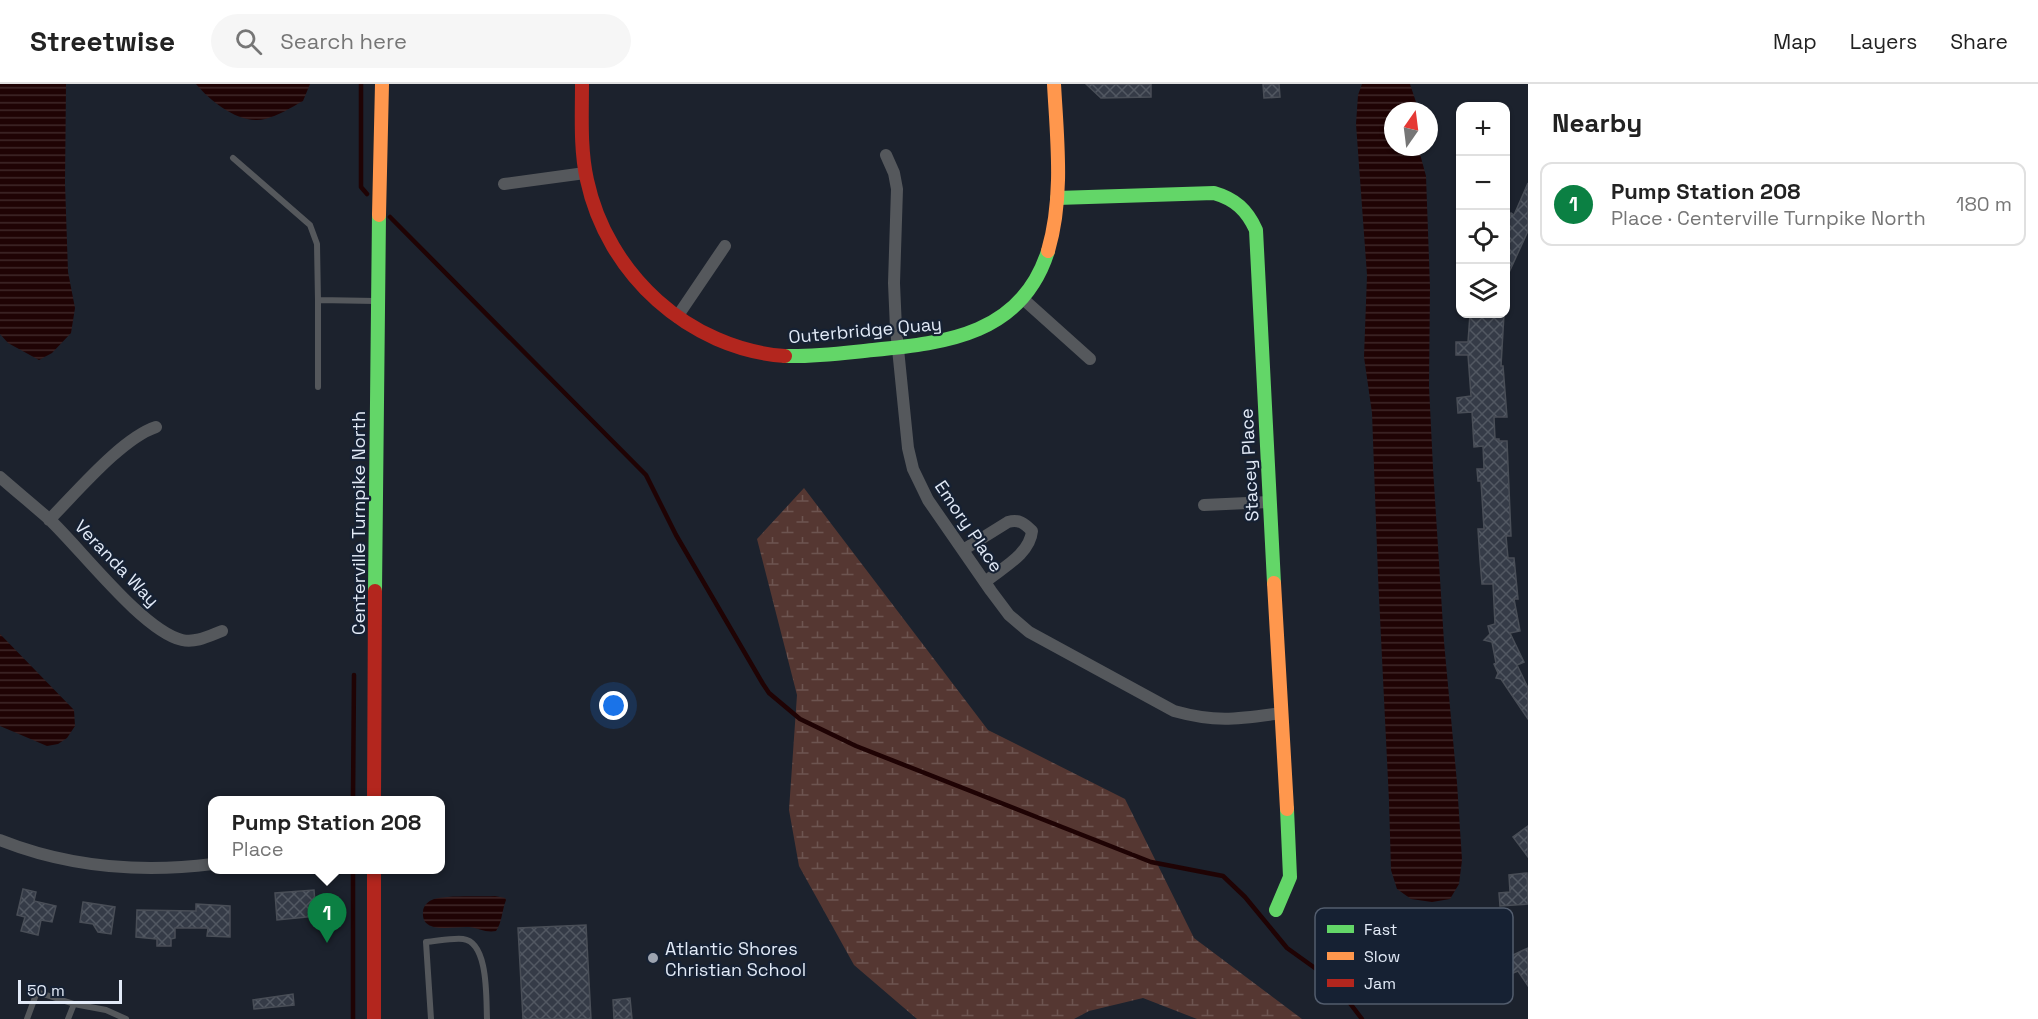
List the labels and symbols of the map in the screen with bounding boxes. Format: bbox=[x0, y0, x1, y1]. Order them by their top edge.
north arrow bbox=[1384, 102, 1438, 156]
street label: Outerbridge Quay bbox=[787, 312, 943, 348]
street label: Stacey Place bbox=[1235, 408, 1263, 522]
street label: Centerville Turnpike North bbox=[347, 411, 370, 635]
street label: Emory Place bbox=[930, 476, 1008, 576]
street label: Veranda Way bbox=[70, 515, 164, 611]
your location bbox=[599, 691, 628, 720]
pin: 1 bbox=[308, 894, 346, 943]
legend bbox=[1315, 908, 1513, 1004]
text: Fast bbox=[1364, 919, 1397, 940]
place label: Atlantic Shores Christian School bbox=[665, 937, 806, 981]
text: Slow bbox=[1364, 946, 1400, 967]
marker: Atlantic Shores Christian School bbox=[646, 951, 660, 965]
text: Jam bbox=[1364, 973, 1396, 994]
scale bar bbox=[18, 977, 122, 1004]

